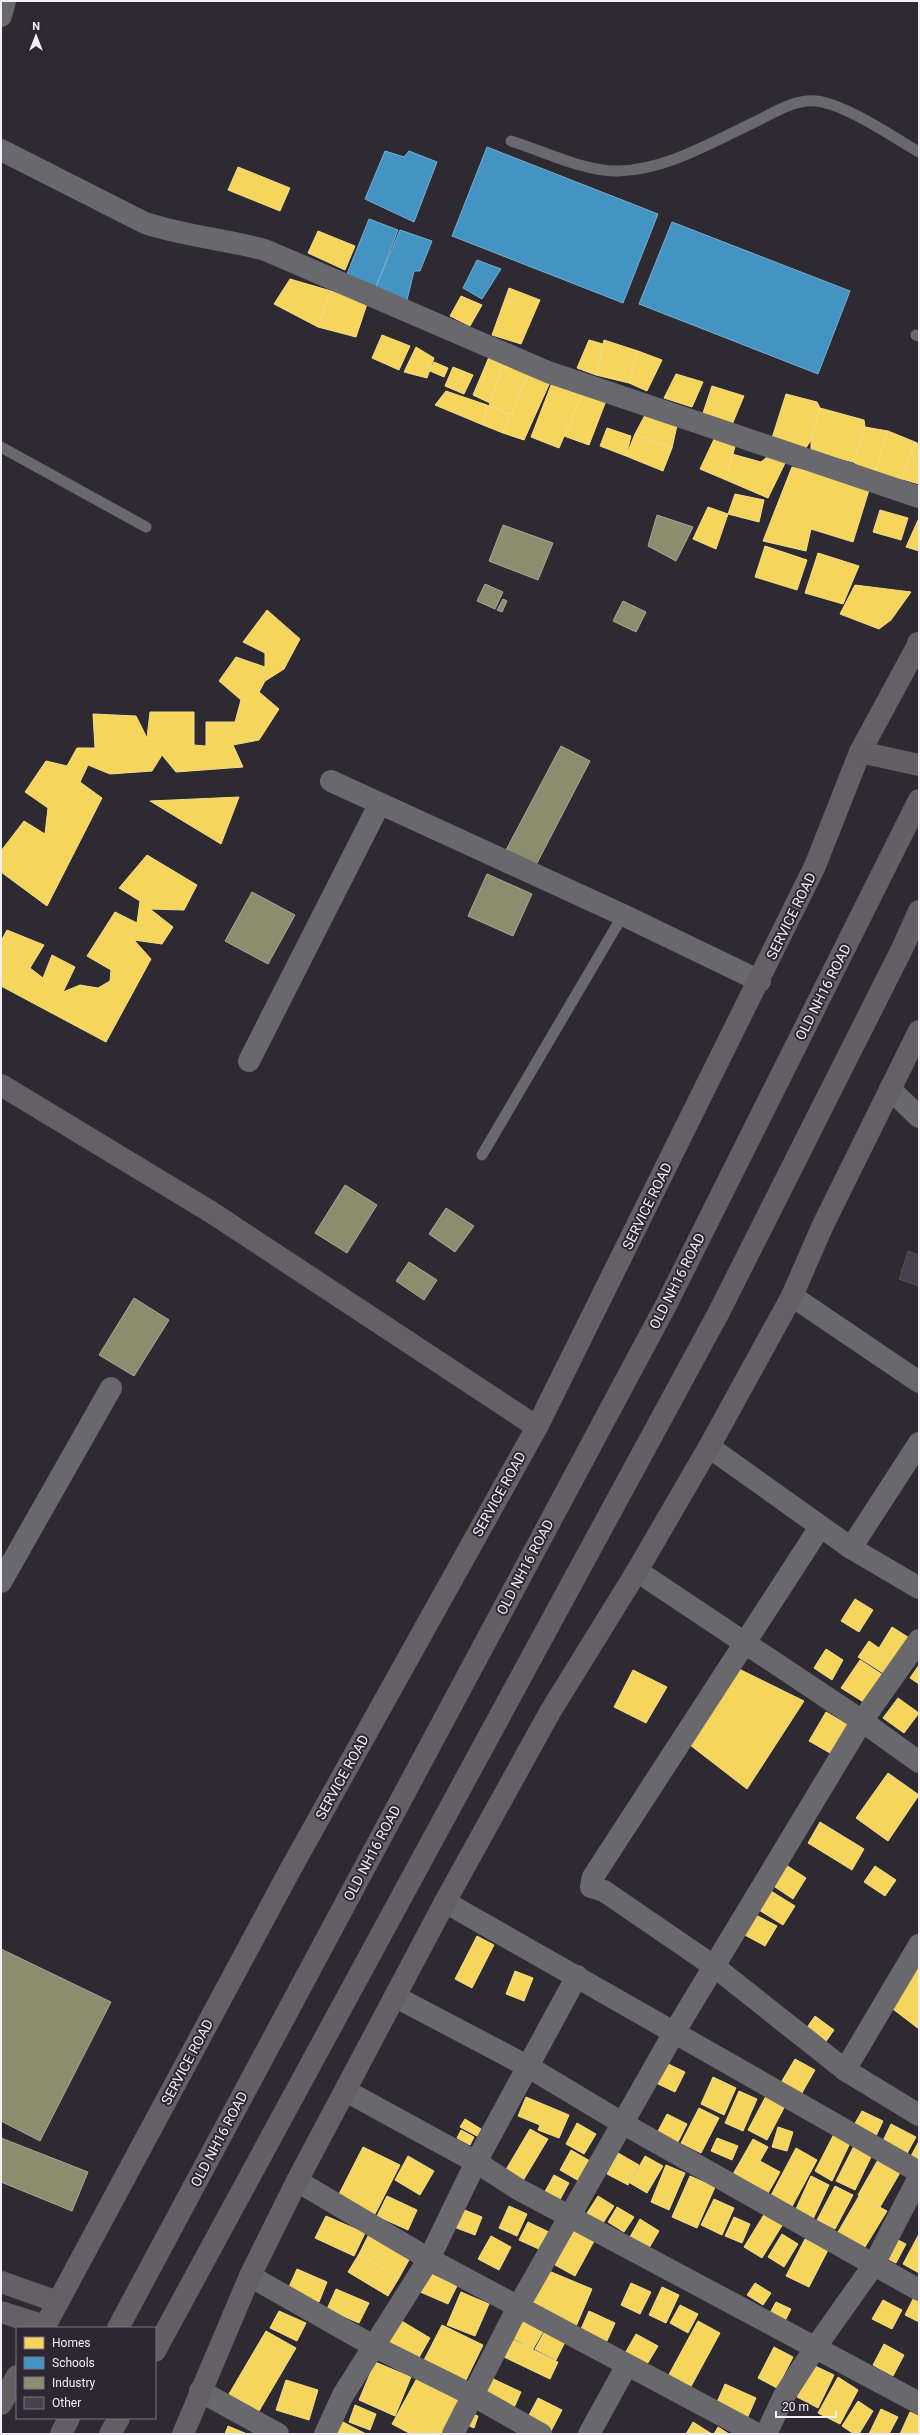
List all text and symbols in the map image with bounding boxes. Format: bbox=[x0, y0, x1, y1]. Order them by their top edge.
north arrow bbox=[16, 16, 56, 56]
text: N bbox=[32, 20, 40, 33]
street label: SERVICE ROAD bbox=[763, 870, 819, 962]
street label: OLD NH16 ROAD bbox=[792, 941, 854, 1043]
street label: SERVICE ROAD bbox=[619, 1160, 675, 1252]
street label: OLD NH16 ROAD bbox=[646, 1230, 708, 1332]
street label: SERVICE ROAD bbox=[469, 1449, 529, 1539]
street label: OLD NH16 ROAD bbox=[493, 1517, 557, 1617]
street label: SERVICE ROAD bbox=[312, 1732, 372, 1822]
street label: OLD NH16 ROAD bbox=[340, 1803, 404, 1903]
street label: SERVICE ROAD bbox=[158, 2017, 216, 2107]
street label: OLD NH16 ROAD bbox=[187, 2089, 251, 2189]
legend bbox=[16, 2327, 156, 2419]
text: Homes bbox=[52, 2336, 90, 2350]
text: Schools bbox=[52, 2356, 95, 2370]
text: Industry bbox=[52, 2376, 96, 2390]
scale bar bbox=[776, 2393, 836, 2419]
text: Other bbox=[52, 2396, 81, 2410]
text: 20 m bbox=[782, 2400, 809, 2414]

